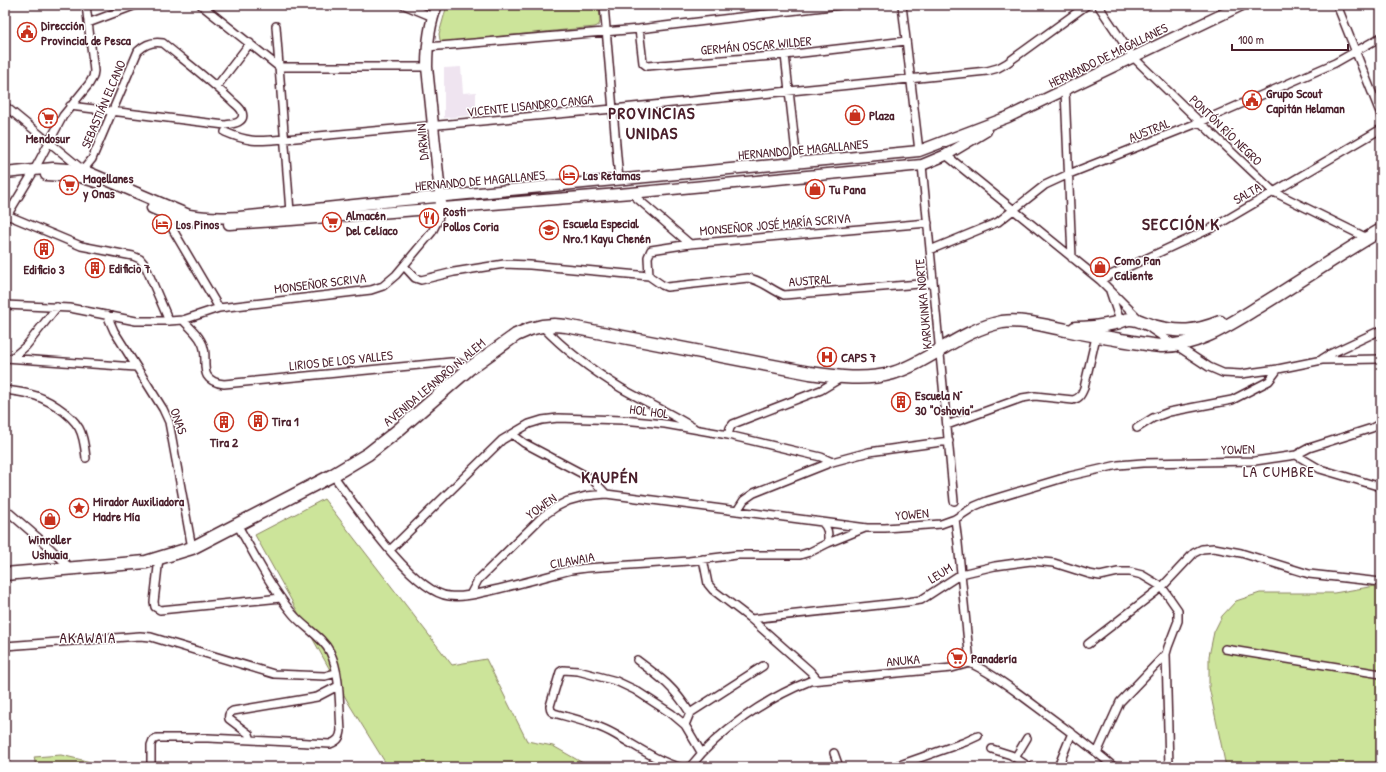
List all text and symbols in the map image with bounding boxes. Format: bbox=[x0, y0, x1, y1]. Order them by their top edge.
place label: Dirección Provincial de Pesca bbox=[41, 16, 132, 49]
street label: HERNANDO DE MAGALLANES bbox=[1045, 18, 1171, 92]
public building icon: Dirección Provincial de Pesca bbox=[16, 21, 38, 43]
scale bar bbox=[1232, 26, 1348, 52]
street label: GERMÁN OSCAR WILDER bbox=[700, 31, 812, 59]
text: 100 m bbox=[1238, 31, 1264, 48]
street label: SEBASTIÁN ELCANO bbox=[76, 57, 130, 151]
place label: Grupo Scout Capitán Helaman bbox=[1266, 84, 1345, 118]
street label: VICENTE LISANDRO CANGA bbox=[466, 89, 595, 121]
public building icon: Grupo Scout Capitán Helaman bbox=[1241, 89, 1263, 111]
street label: PONTÓN RÍO NEGRO bbox=[1186, 91, 1266, 169]
district label: PROVINCIAS UNIDAS bbox=[608, 101, 696, 144]
shop icon: Plaza bbox=[844, 104, 866, 126]
place label: Plaza bbox=[869, 106, 895, 124]
supermarket icon: Mendosur bbox=[37, 107, 59, 129]
street label: AUSTRAL bbox=[1126, 114, 1172, 146]
street label: DARWIN bbox=[411, 123, 433, 161]
place label: Mendosur bbox=[26, 129, 71, 147]
street label: HERNANDO DE MAGALLANES bbox=[737, 134, 869, 164]
hotel icon: Las Retamas bbox=[558, 164, 580, 186]
street label: HERNANDO DE MAGALLANES bbox=[414, 165, 546, 195]
place label: Las Retamas bbox=[583, 166, 641, 184]
place label: Magellanes y Onas bbox=[82, 169, 134, 203]
supermarket icon: Magellanes y Onas bbox=[58, 174, 80, 196]
street label: SALTA bbox=[1230, 177, 1265, 208]
shop icon: Tu Pana bbox=[804, 178, 826, 200]
place label: Tu Pana bbox=[828, 180, 866, 198]
place label: Rosti Pollos Coria bbox=[443, 202, 500, 235]
place label: Almacén Del Celíaco bbox=[346, 206, 399, 239]
restaurant icon: Rosti Pollos Coria bbox=[418, 207, 440, 229]
street label: MONSEÑOR JOSÉ MARÍA SCRIVA bbox=[699, 208, 852, 240]
supermarket icon: Almacén Del Celíaco bbox=[321, 211, 343, 233]
district label: SECCIÓN K bbox=[1142, 212, 1220, 235]
hotel icon: Los Pinos bbox=[151, 213, 173, 235]
place label: Escuela Especial Nro.1 Kayu Chenén bbox=[563, 214, 651, 248]
place label: Los Pinos bbox=[176, 215, 219, 233]
school or university icon: Escuela Especial Nro.1 Kayu Chenén bbox=[538, 219, 560, 241]
building icon: Edificio 3 bbox=[33, 238, 55, 260]
place label: Como Pan Caliente bbox=[1114, 251, 1161, 284]
shop icon: Como Pan Caliente bbox=[1089, 256, 1111, 278]
building icon: Edificio 7 bbox=[84, 257, 106, 279]
street label: KARUKINKA NORTE bbox=[910, 258, 936, 350]
place label: Edificio 7 bbox=[109, 259, 151, 277]
place label: Edificio 3 bbox=[24, 260, 65, 278]
street label: MONSEÑOR SCRIVA bbox=[273, 268, 368, 298]
street label: AUSTRAL bbox=[788, 270, 832, 290]
street label: AVENIDA LEANDRO N. ALEM bbox=[379, 334, 489, 430]
street label: LIRIOS DE LOS VALLES bbox=[288, 346, 394, 374]
hospital icon: CAPS 7 bbox=[816, 346, 838, 368]
place label: CAPS 7 bbox=[841, 348, 877, 366]
place label: Escuela N° 30 "Oshovia" bbox=[915, 386, 974, 419]
building icon: Escuela N° 30 "Oshovia" bbox=[890, 391, 912, 413]
street label: HOL HOL bbox=[628, 400, 670, 422]
street label: ONAS bbox=[166, 406, 192, 436]
building icon: Tira 1 bbox=[247, 410, 269, 432]
building icon: Tira 2 bbox=[213, 411, 235, 433]
place label: Tira 1 bbox=[271, 412, 299, 430]
place label: Tira 2 bbox=[209, 433, 239, 451]
street label: YOWEN bbox=[1221, 439, 1255, 459]
district label: LA CUMBRE bbox=[1243, 461, 1315, 482]
district label: KAUPÉN bbox=[581, 465, 639, 488]
street label: YOWEN bbox=[522, 489, 560, 523]
place label: Mirador Auxiliadora Madre Mía bbox=[93, 492, 185, 525]
place icon: Mirador Auxiliadora Madre Mía bbox=[68, 497, 90, 519]
street label: YOWEN bbox=[894, 504, 930, 524]
shop icon: Winroller Ushuaia bbox=[39, 508, 61, 530]
place label: Winroller Ushuaia bbox=[29, 530, 72, 563]
street label: CILAWAIA bbox=[548, 547, 596, 573]
street label: LEUM bbox=[924, 558, 956, 587]
district label: AKAWAIA bbox=[60, 627, 116, 648]
supermarket icon: Panadería bbox=[946, 647, 968, 669]
place label: Panadería bbox=[971, 649, 1017, 667]
street label: ANUKA bbox=[885, 650, 921, 670]

